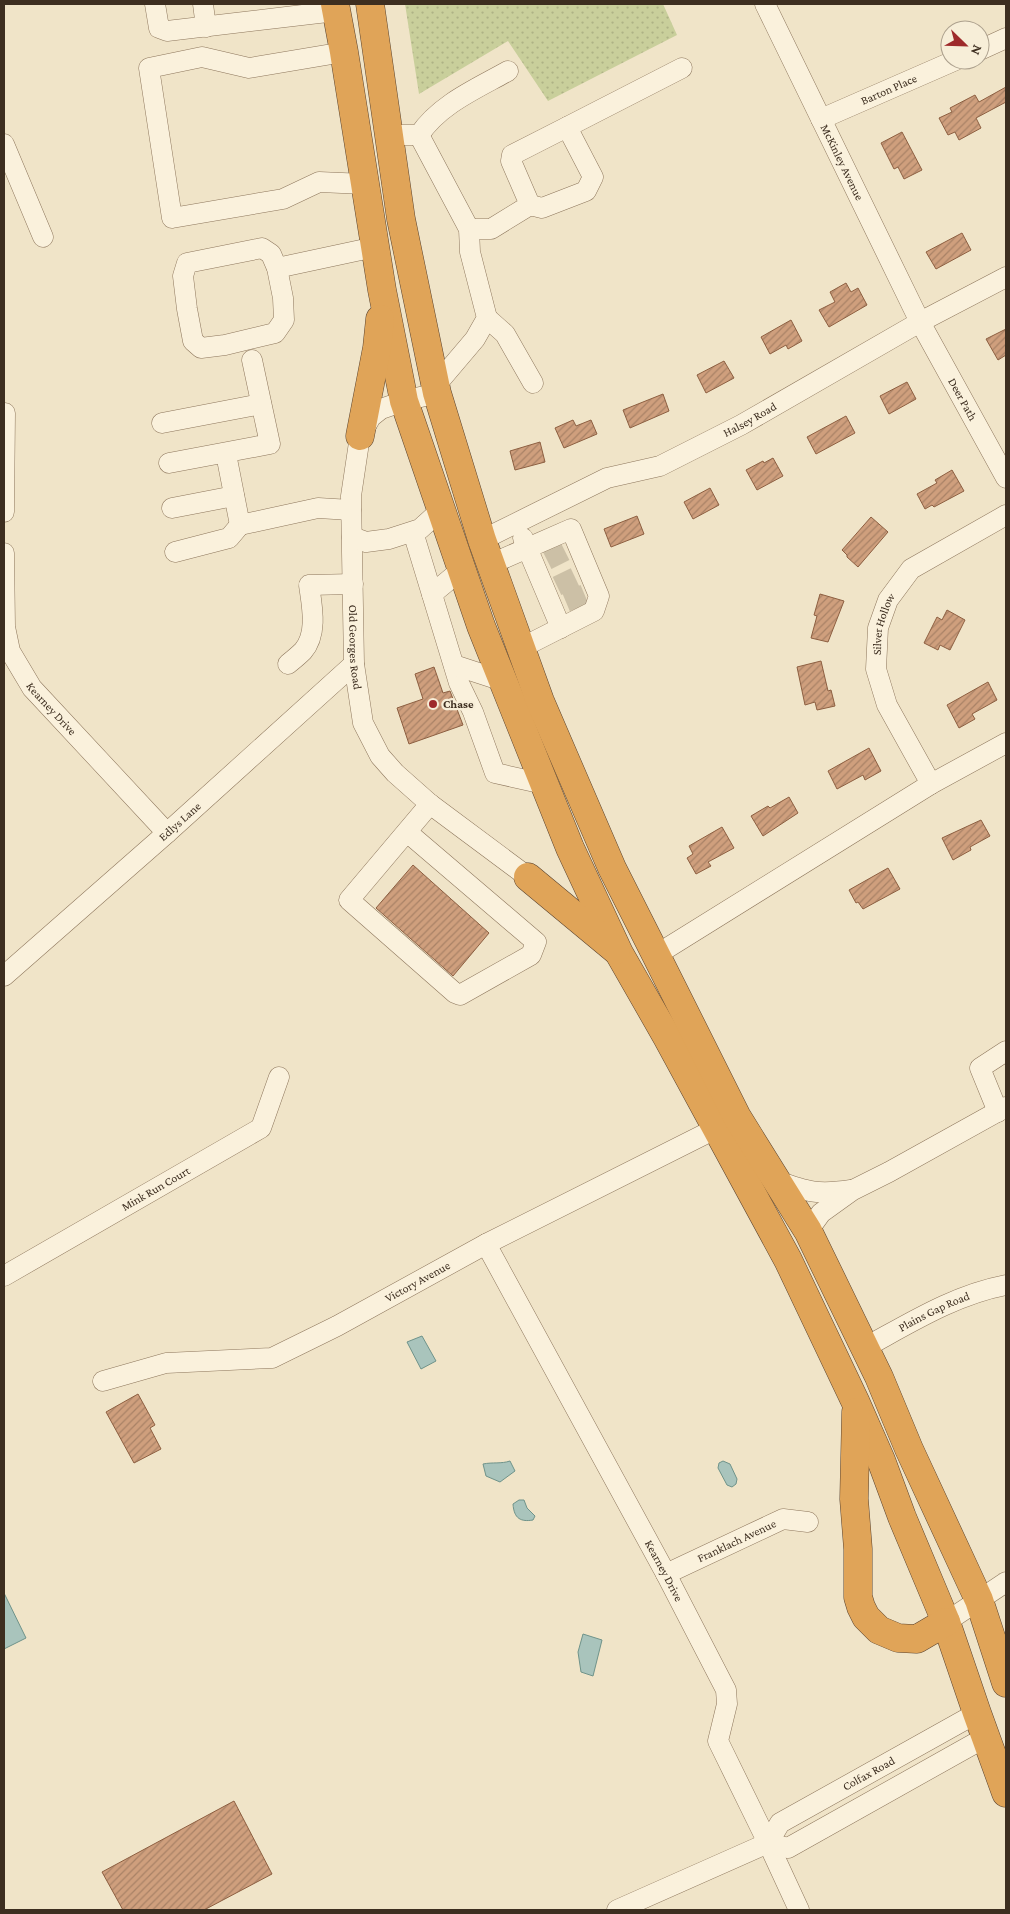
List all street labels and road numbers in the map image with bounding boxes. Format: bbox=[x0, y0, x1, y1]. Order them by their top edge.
street label: Barton Place bbox=[859, 71, 919, 108]
street label: McKinley Avenue bbox=[818, 122, 867, 203]
street label: Deer Path bbox=[945, 375, 980, 424]
street label: Halsey Road bbox=[721, 399, 779, 440]
street label: Silver Hollow bbox=[870, 590, 898, 655]
street label: Old Georges Road bbox=[346, 605, 365, 691]
street label: Kearney Drive bbox=[23, 680, 79, 738]
street label: Edlys Lane bbox=[156, 799, 204, 844]
street label: Mink Run Court bbox=[119, 1163, 193, 1214]
street label: Victory Avenue bbox=[383, 1258, 452, 1305]
street label: Plains Gap Road bbox=[896, 1288, 972, 1335]
street label: Franklach Avenue bbox=[695, 1516, 778, 1565]
street label: Kearney Drive bbox=[642, 1538, 686, 1604]
street label: Colfax Road bbox=[840, 1753, 898, 1794]

